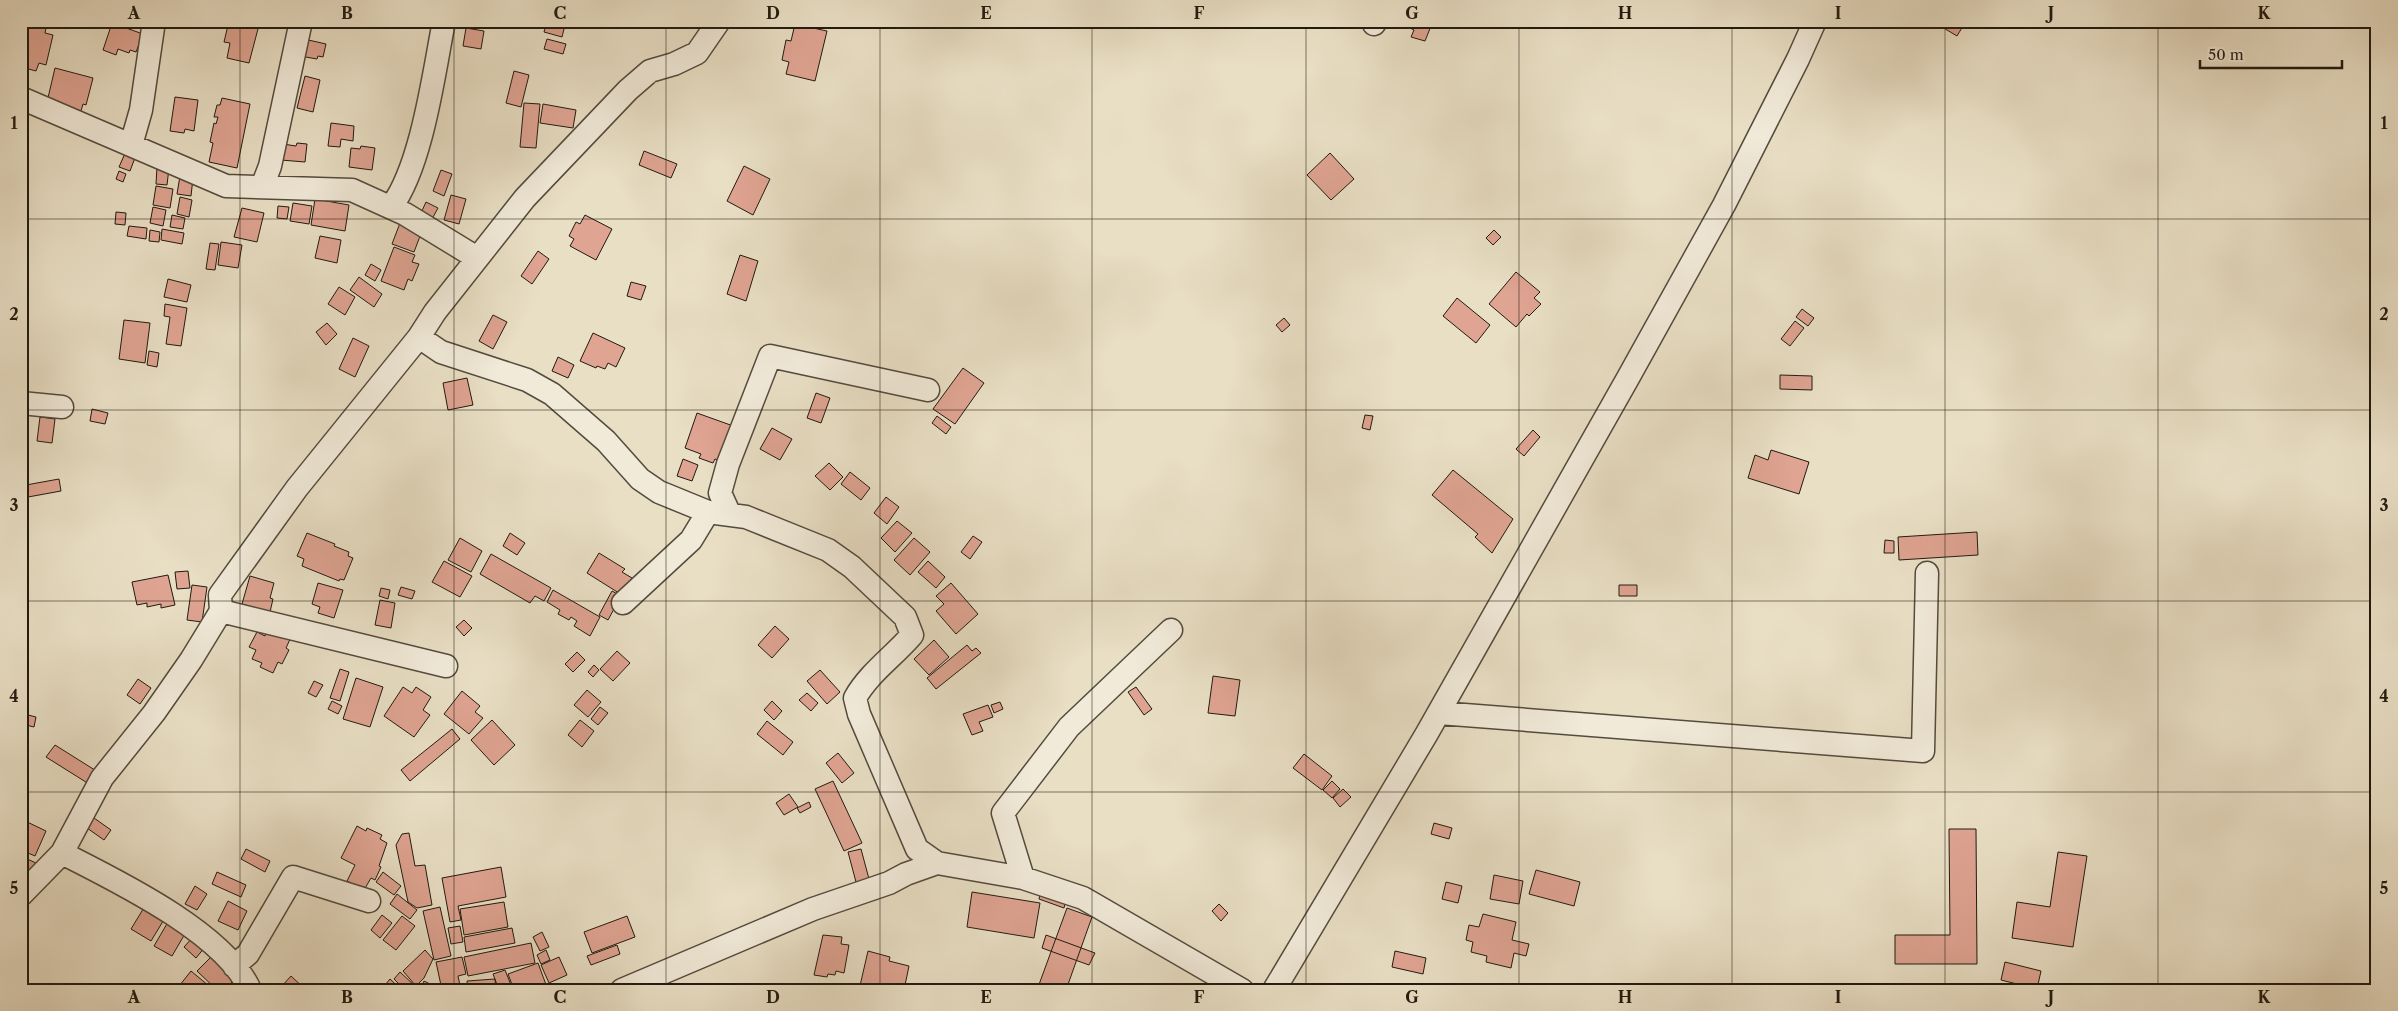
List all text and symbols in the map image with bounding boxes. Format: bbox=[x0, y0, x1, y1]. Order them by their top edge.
text: A bbox=[127, 3, 141, 23]
text: B bbox=[341, 3, 353, 23]
text: C bbox=[554, 3, 566, 23]
text: D bbox=[766, 3, 780, 23]
text: E bbox=[980, 3, 992, 23]
text: F bbox=[1194, 3, 1205, 23]
text: G bbox=[1405, 3, 1419, 23]
text: H bbox=[1618, 3, 1632, 23]
text: I bbox=[1835, 3, 1842, 23]
text: J bbox=[2045, 3, 2054, 23]
text: K bbox=[2258, 3, 2272, 23]
scale bar bbox=[2200, 38, 2343, 70]
text: 50 m bbox=[2208, 45, 2244, 64]
text: 1 bbox=[10, 113, 18, 133]
text: 1 bbox=[2380, 113, 2388, 133]
text: 2 bbox=[9, 304, 19, 324]
text: 2 bbox=[2379, 304, 2389, 324]
text: 3 bbox=[9, 495, 19, 515]
text: 3 bbox=[2379, 495, 2389, 515]
text: 4 bbox=[9, 686, 19, 706]
text: 4 bbox=[2379, 686, 2389, 706]
text: 5 bbox=[10, 878, 19, 898]
text: 5 bbox=[2380, 878, 2389, 898]
text: A bbox=[127, 987, 141, 1007]
text: B bbox=[341, 987, 353, 1007]
text: C bbox=[554, 987, 566, 1007]
text: D bbox=[766, 987, 780, 1007]
text: E bbox=[980, 987, 992, 1007]
text: F bbox=[1194, 987, 1205, 1007]
text: G bbox=[1405, 987, 1419, 1007]
text: H bbox=[1618, 987, 1632, 1007]
text: I bbox=[1835, 987, 1842, 1007]
text: J bbox=[2045, 987, 2054, 1007]
text: K bbox=[2258, 987, 2272, 1007]

